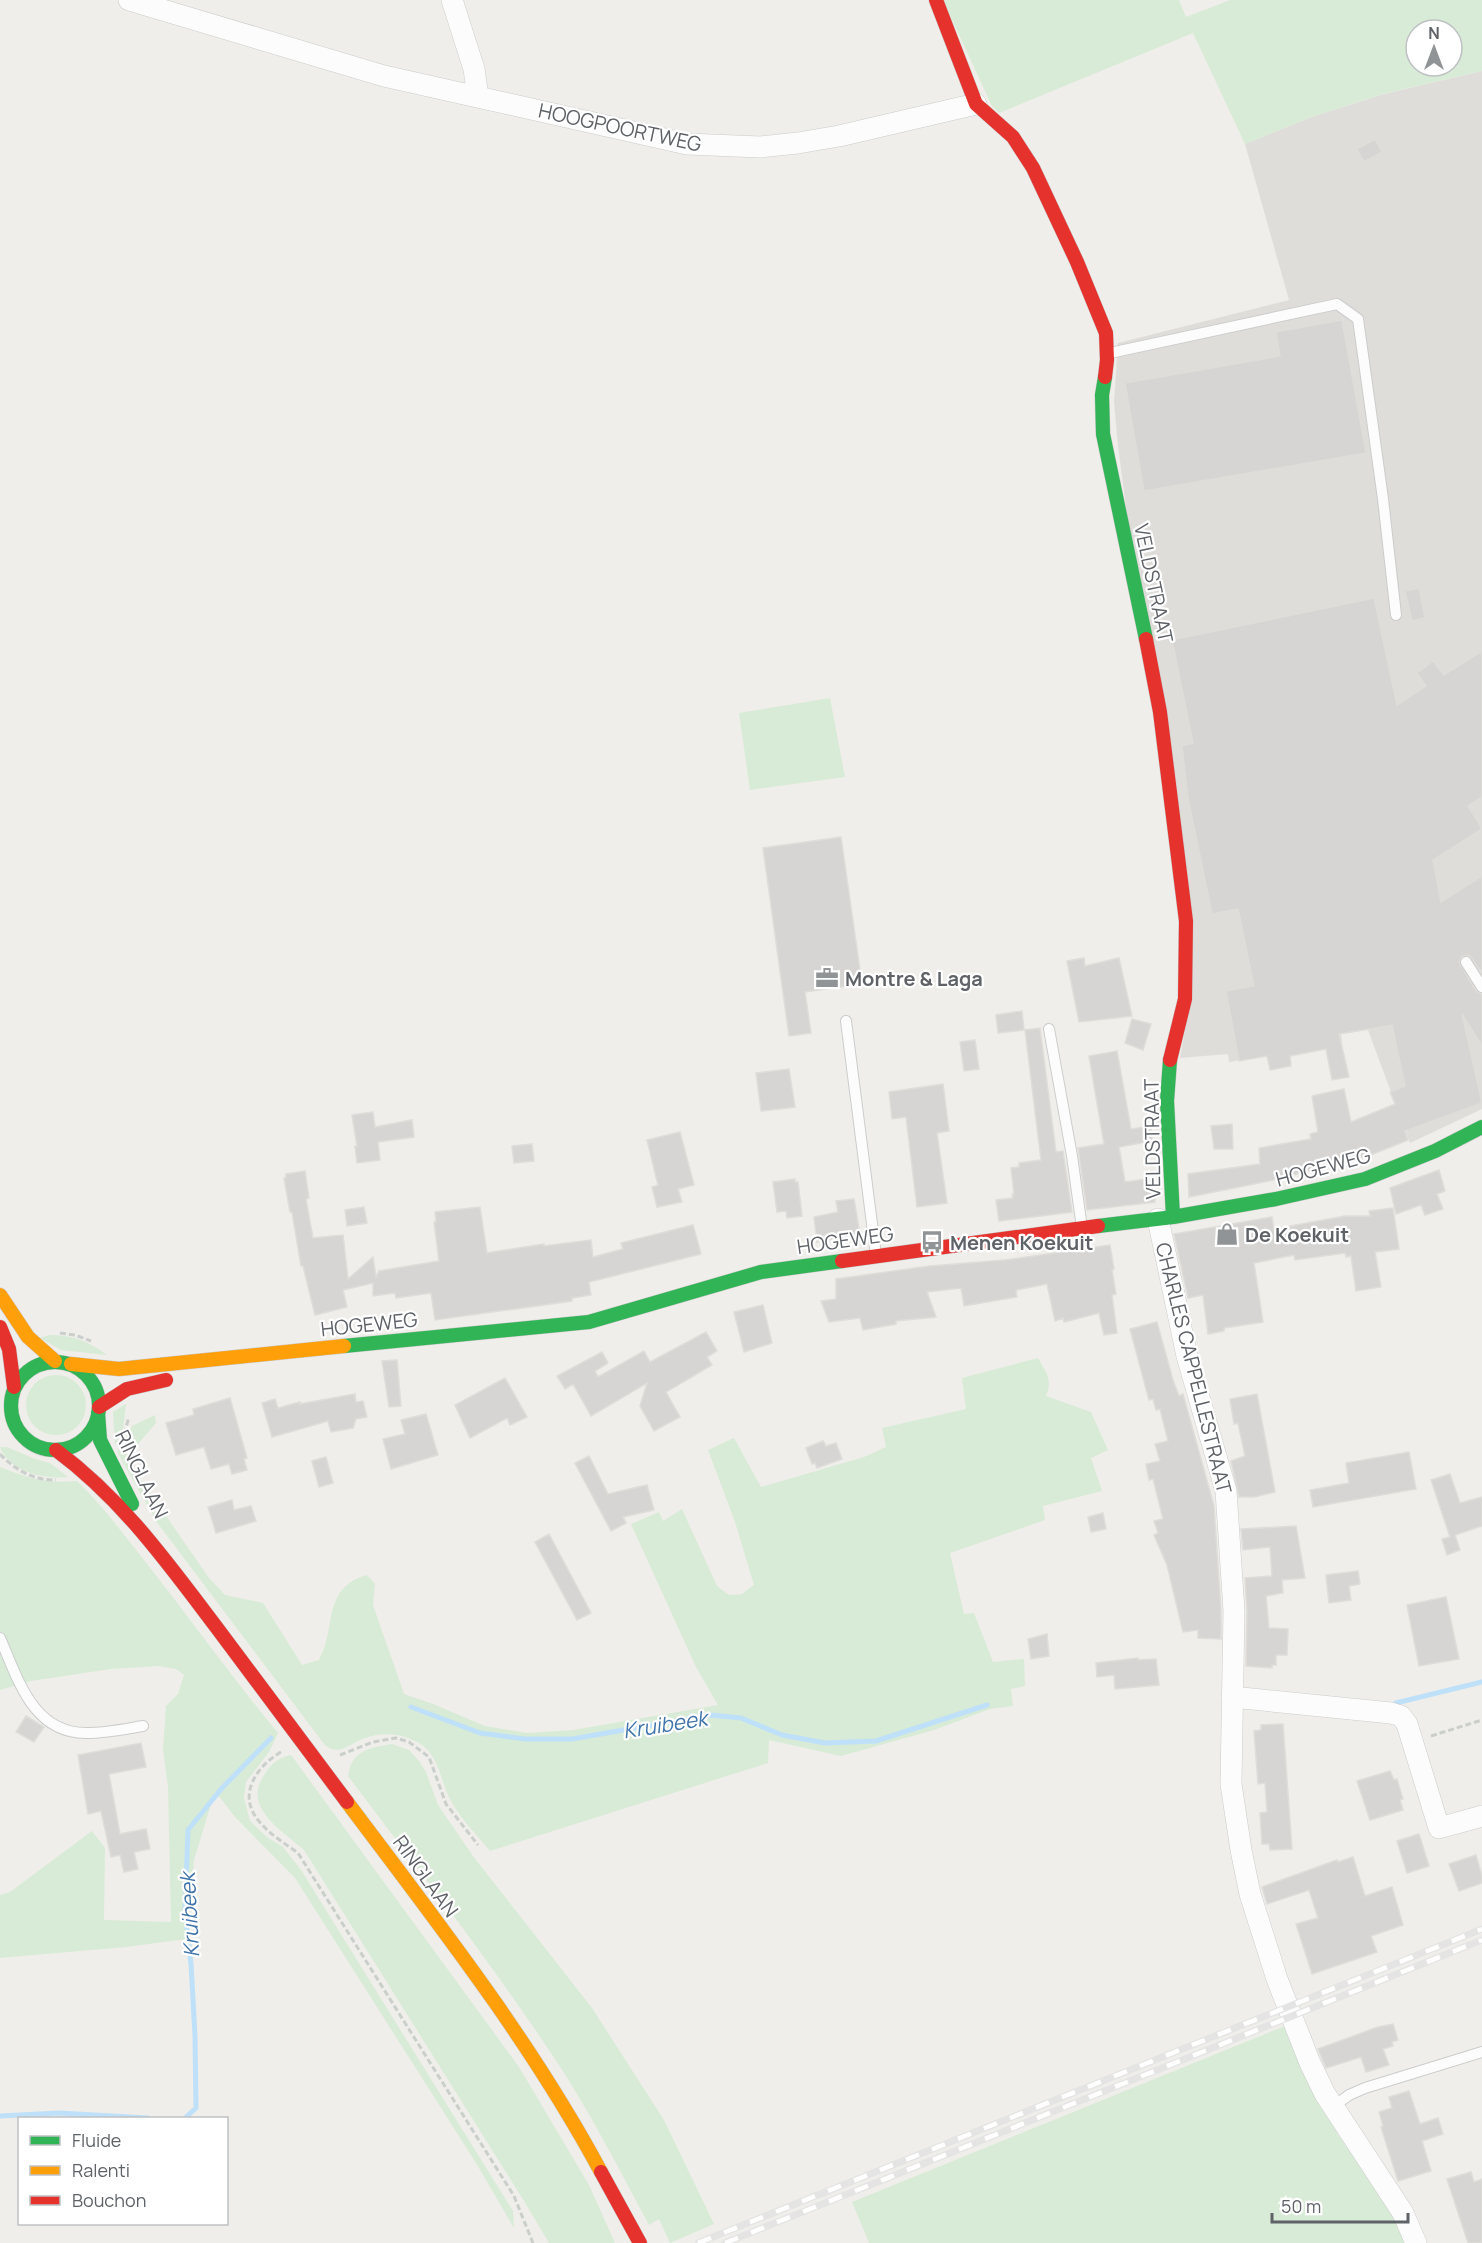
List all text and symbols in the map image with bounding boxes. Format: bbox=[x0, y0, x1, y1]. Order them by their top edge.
north arrow bbox=[1404, 18, 1464, 78]
text: N bbox=[1428, 22, 1440, 44]
street label: HOOGPOORTWEG bbox=[536, 97, 704, 157]
street label: VELDSTRAAT bbox=[1128, 521, 1180, 645]
office icon: Montre & Laga bbox=[814, 965, 840, 991]
place label: Montre & Laga bbox=[845, 965, 983, 992]
street label: VELDSTRAAT bbox=[1137, 1078, 1167, 1200]
street label: HOGEWEG bbox=[1273, 1141, 1373, 1193]
street label: HOGEWEG bbox=[795, 1220, 895, 1260]
shop icon: De Koekuit bbox=[1214, 1221, 1240, 1247]
place label: De Koekuit bbox=[1245, 1221, 1349, 1248]
bus stop icon: Menen Koekuit bbox=[919, 1229, 945, 1255]
place label: Menen Koekuit bbox=[950, 1229, 1094, 1256]
street label: CHARLES CAPPELLESTRAAT bbox=[1150, 1240, 1238, 1496]
street label: HOGEWEG bbox=[319, 1305, 419, 1343]
street label: RINGLAAN bbox=[109, 1425, 175, 1523]
water label: Kruibeek bbox=[621, 1703, 712, 1744]
street label: RINGLAAN bbox=[387, 1830, 465, 1922]
water label: Kruibeek bbox=[173, 1869, 205, 1958]
legend bbox=[18, 2117, 228, 2225]
text: Fluide bbox=[72, 2128, 121, 2152]
text: Ralenti bbox=[72, 2158, 130, 2182]
scale bar bbox=[1272, 2186, 1408, 2224]
text: Bouchon bbox=[72, 2188, 146, 2212]
text: 50 m bbox=[1281, 2194, 1321, 2218]

